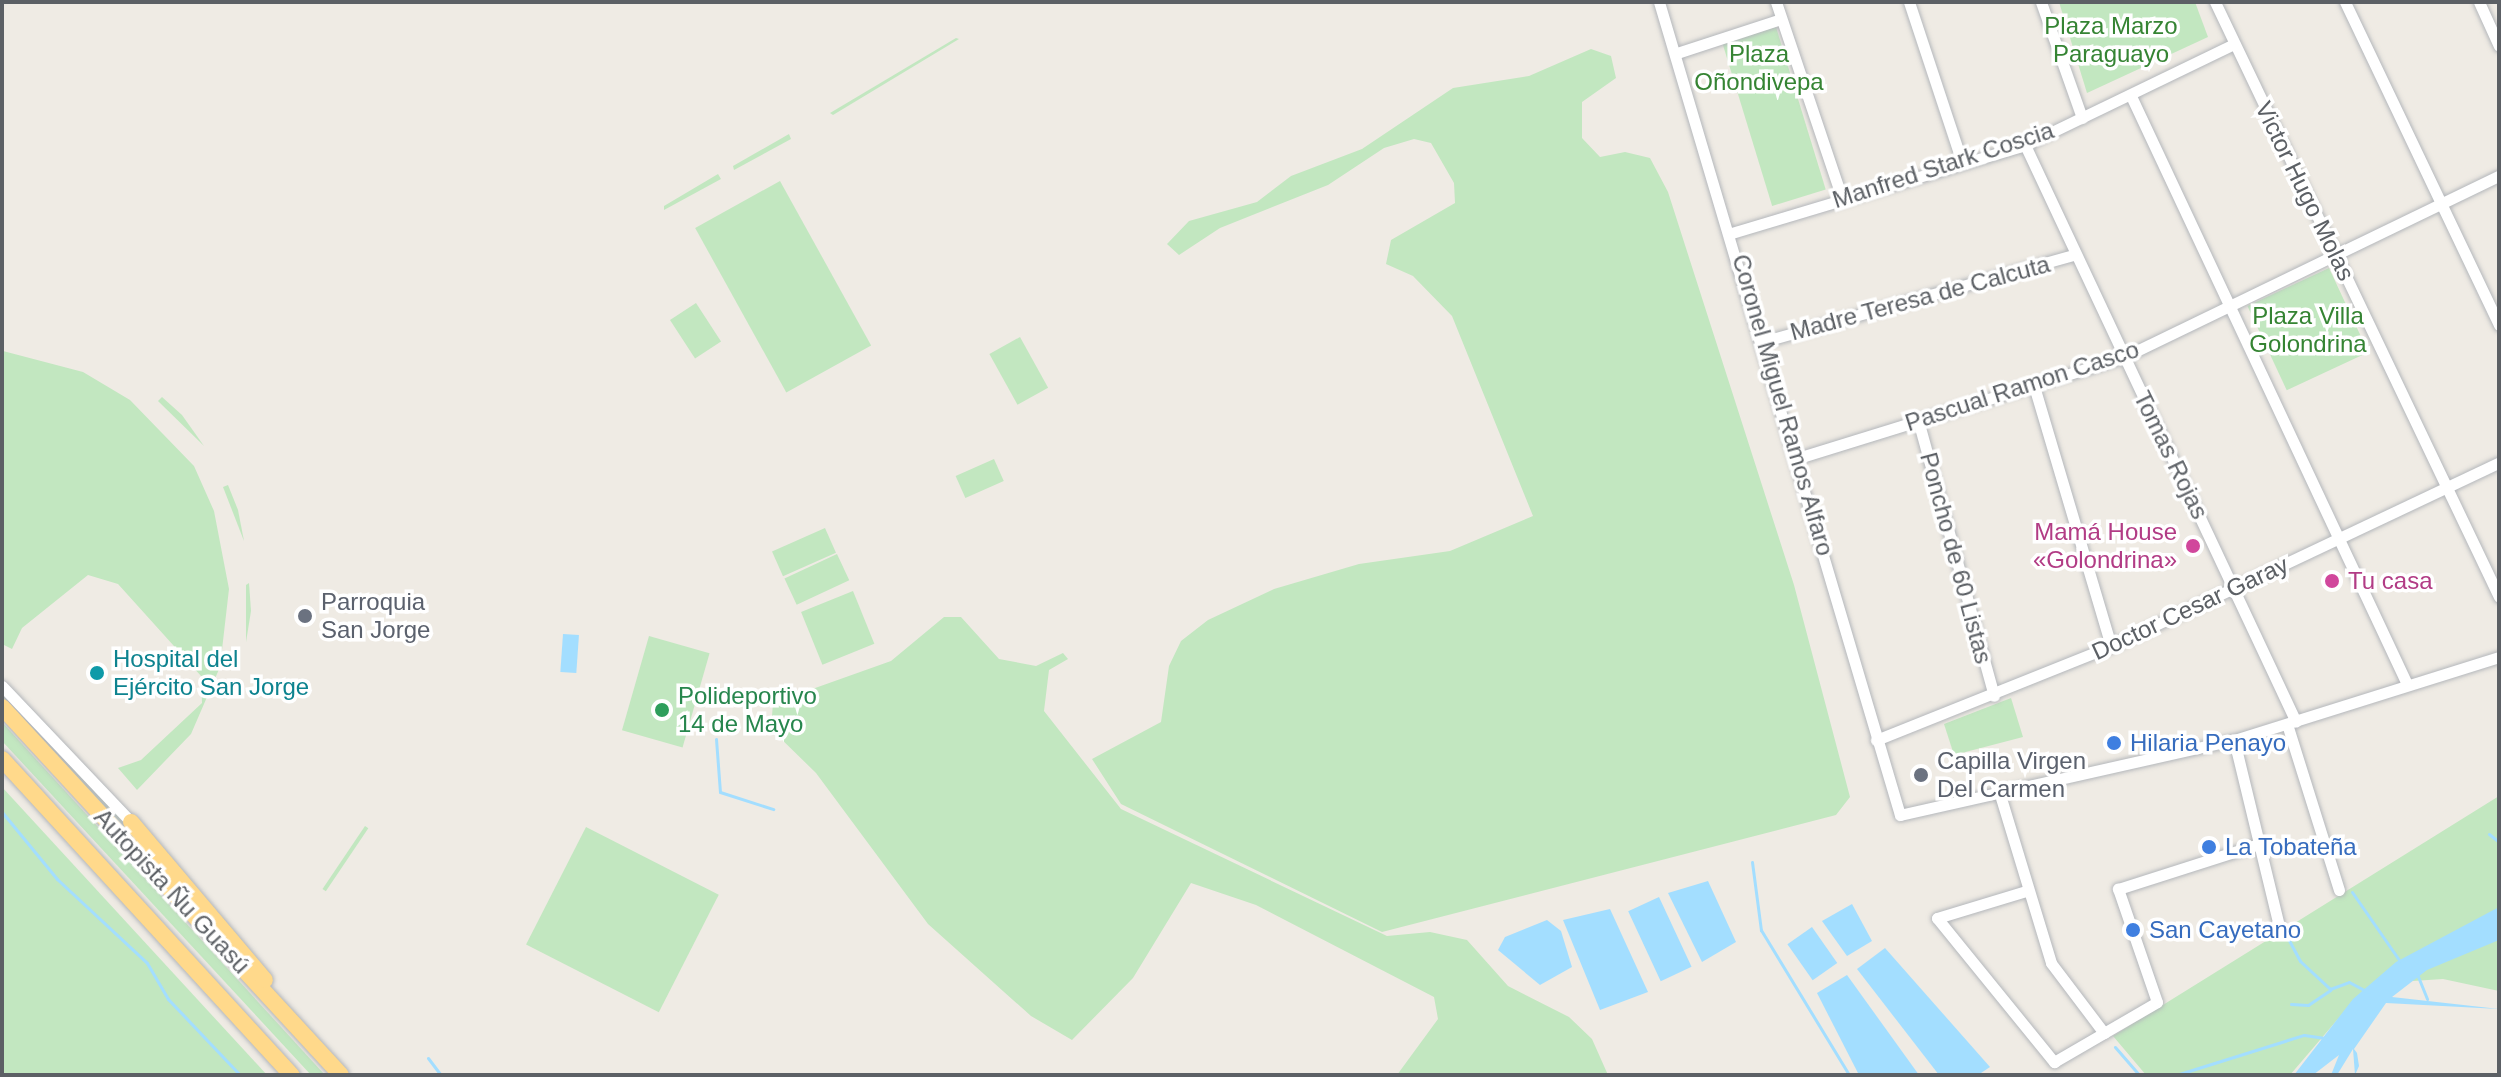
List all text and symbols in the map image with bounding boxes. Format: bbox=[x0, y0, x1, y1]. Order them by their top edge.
park label: Plaza Marzo Paraguayo bbox=[2044, 12, 2178, 68]
park label: Plaza Oñondivepa bbox=[1694, 40, 1824, 96]
street label: Victor Hugo Molas bbox=[2249, 97, 2361, 285]
street label: Manfred Stark Coscia bbox=[1829, 116, 2057, 214]
street label: Madre Teresa de Calcuta bbox=[1787, 249, 2053, 347]
street label: Coronel Miguel Ramos Alfaro bbox=[1726, 250, 1840, 560]
park label: Plaza Villa Golondrina bbox=[2249, 302, 2367, 358]
street label: Pascual Ramon Casco bbox=[1901, 335, 2143, 437]
street label: Tomas Rojas bbox=[2128, 386, 2214, 524]
street label: Poncho de 60 Listas bbox=[1914, 449, 1998, 667]
place label: Mamá House «Golondrina» bbox=[2033, 518, 2177, 574]
marker: Mamá House «Golondrina» bbox=[2184, 537, 2202, 555]
street label: Doctor Cesar Garay bbox=[2087, 550, 2293, 666]
place label: Tu casa bbox=[2348, 567, 2432, 595]
marker: Tu casa bbox=[2323, 572, 2341, 590]
place label: Parroquia San Jorge bbox=[321, 588, 430, 644]
marker: Parroquia San Jorge bbox=[296, 607, 314, 625]
place label: Hospital del Ejército San Jorge bbox=[113, 645, 309, 701]
marker: Hospital del Ejército San Jorge bbox=[88, 664, 106, 682]
place label: Polideportivo 14 de Mayo bbox=[678, 682, 817, 738]
marker: Polideportivo 14 de Mayo bbox=[653, 701, 671, 719]
place label: Hilaria Penayo bbox=[2130, 729, 2286, 757]
marker: Hilaria Penayo bbox=[2105, 734, 2123, 752]
place label: Capilla Virgen Del Carmen bbox=[1937, 747, 2086, 803]
marker: Capilla Virgen Del Carmen bbox=[1912, 766, 1930, 784]
street label: Autopista Ñu Guasú bbox=[88, 803, 256, 979]
place label: La Tobateña bbox=[2225, 833, 2357, 861]
marker: La Tobateña bbox=[2200, 838, 2218, 856]
place label: San Cayetano bbox=[2149, 916, 2301, 944]
marker: San Cayetano bbox=[2124, 921, 2142, 939]

